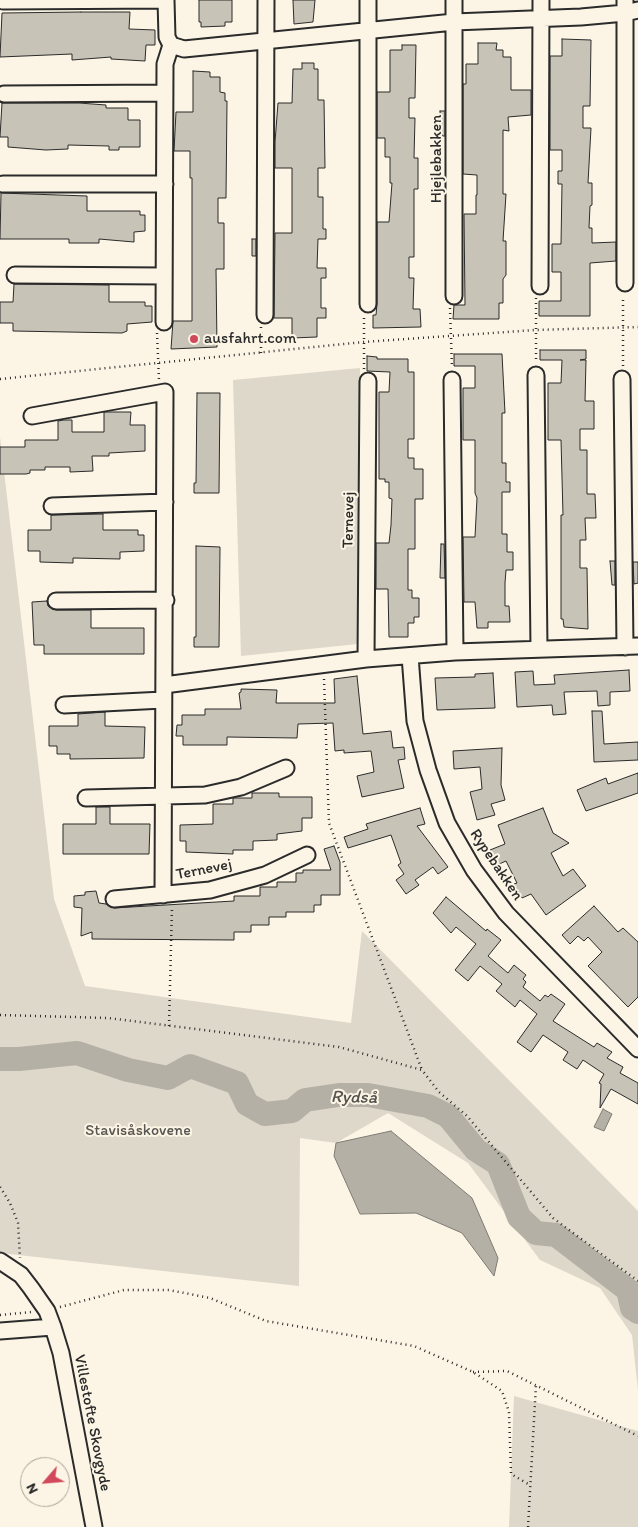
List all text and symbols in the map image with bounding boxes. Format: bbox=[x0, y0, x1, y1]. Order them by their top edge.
street label: Hjejlebakken bbox=[427, 115, 447, 203]
place label: ausfahrt.com bbox=[204, 329, 296, 349]
marker: ausfahrt.com bbox=[188, 333, 200, 345]
street label: Ternevej bbox=[339, 492, 359, 548]
street label: Rypebakken bbox=[465, 826, 527, 904]
street label: Ternevej bbox=[174, 855, 234, 885]
water label: Rydså bbox=[331, 1087, 377, 1109]
park label: Stavisåskovene bbox=[85, 1121, 191, 1141]
street label: Villestofte Skovgyde bbox=[69, 1353, 115, 1493]
north arrow bbox=[20, 1457, 70, 1507]
text: N bbox=[22, 1481, 42, 1497]

